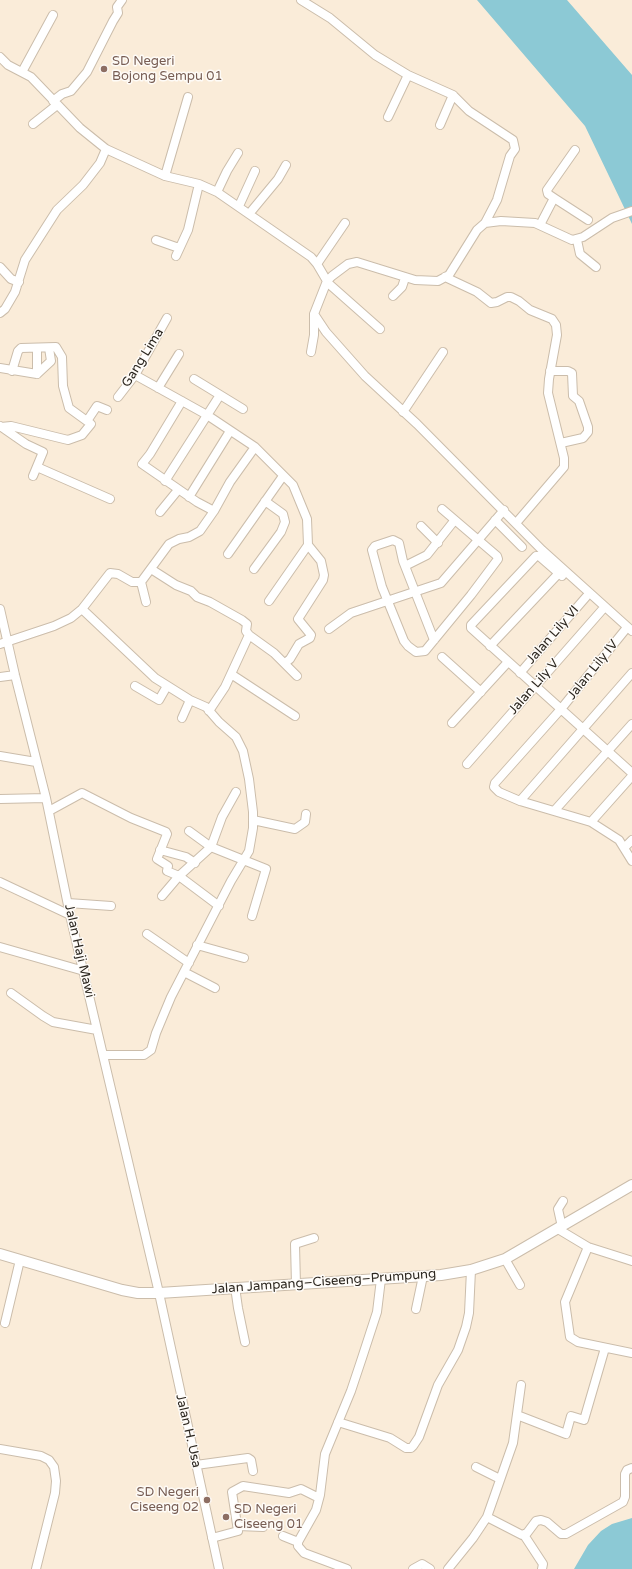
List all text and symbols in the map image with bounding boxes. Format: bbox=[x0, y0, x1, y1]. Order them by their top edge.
place label: SD Negeri Bojong Sempu 01 bbox=[112, 54, 223, 85]
marker: SD Negeri Bojong Sempu 01 bbox=[99, 64, 109, 74]
street label: Gang Lima bbox=[119, 326, 167, 390]
street label: Jalan Lily VI bbox=[523, 603, 583, 667]
street label: Jalan Lily IV bbox=[564, 637, 622, 703]
street label: Jalan Lily V bbox=[506, 656, 562, 718]
street label: Jalan Haji Mawi bbox=[61, 903, 97, 999]
street label: Jalan Jampang–Ciseeng–Prumpung bbox=[211, 1266, 437, 1298]
street label: Jalan H. Usa bbox=[172, 1393, 204, 1469]
place label: SD Negeri Ciseeng 02 bbox=[130, 1485, 199, 1516]
marker: SD Negeri Ciseeng 02 bbox=[202, 1495, 212, 1505]
place label: SD Negeri Ciseeng 01 bbox=[234, 1502, 303, 1533]
marker: SD Negeri Ciseeng 01 bbox=[221, 1512, 231, 1522]

